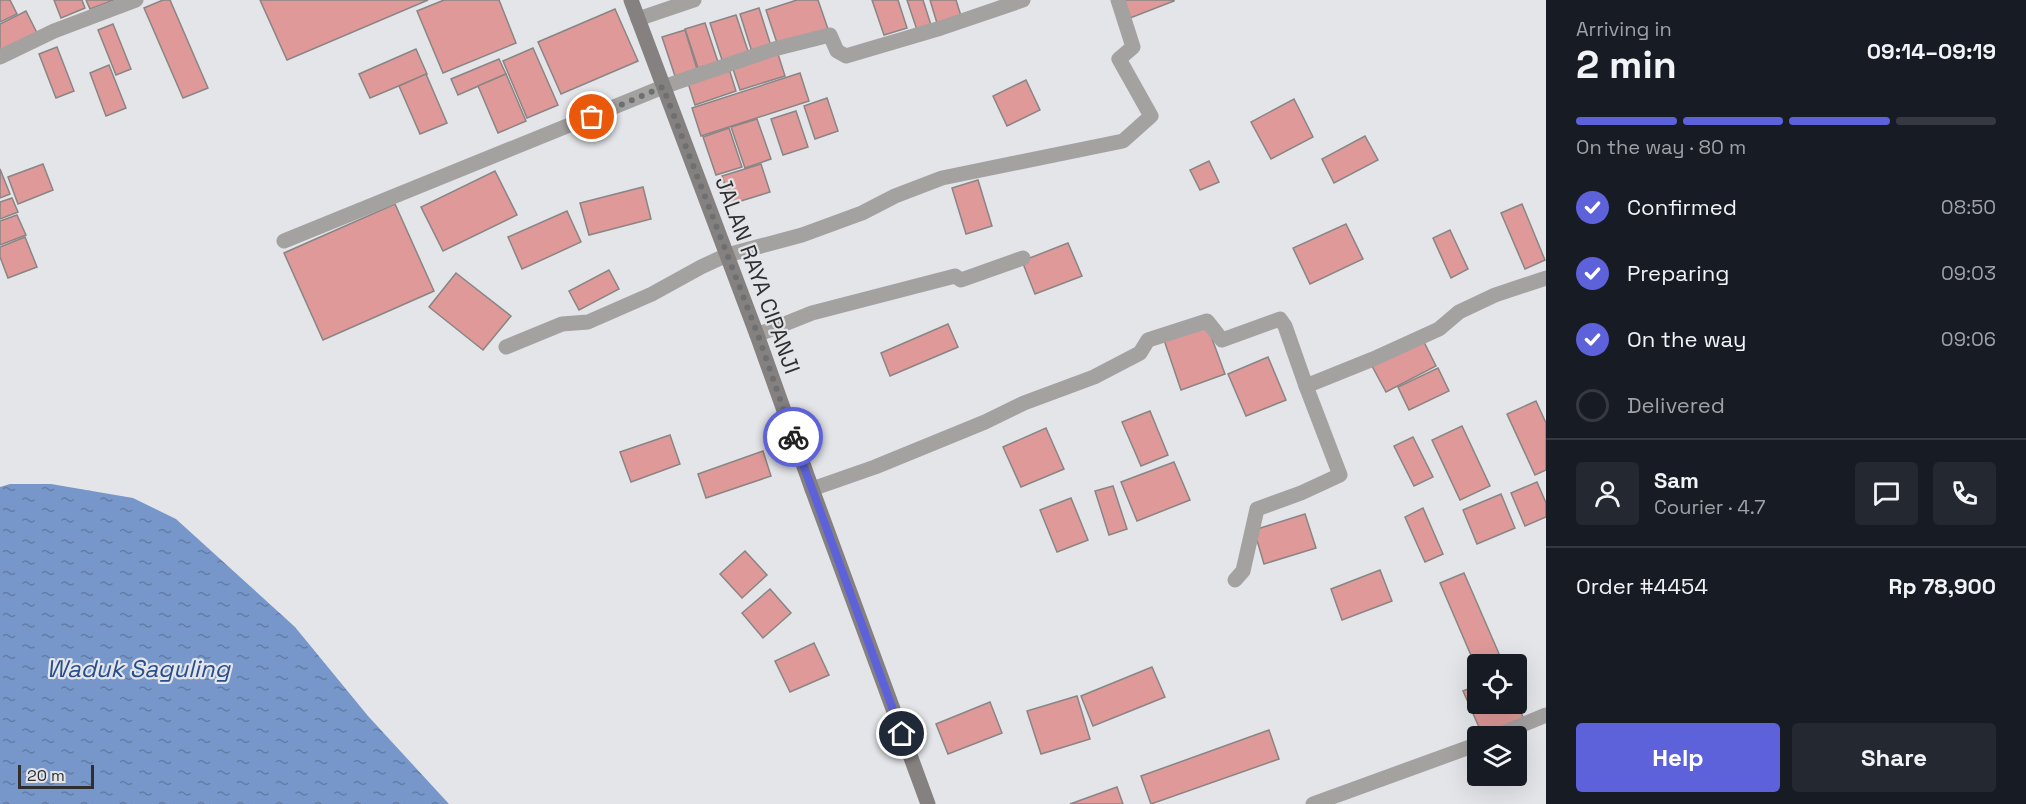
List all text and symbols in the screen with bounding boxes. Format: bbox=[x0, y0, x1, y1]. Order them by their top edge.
text: Arriving in bbox=[1576, 16, 1672, 42]
text: 09:14–09:19 bbox=[1867, 37, 1996, 65]
text: 2 min bbox=[1576, 40, 1677, 89]
pin bbox=[566, 91, 617, 142]
icon: bag bbox=[575, 100, 608, 133]
text: On the way · 80 m bbox=[1576, 134, 1746, 160]
street label: JALAN RAYA CIPANJI bbox=[709, 173, 807, 377]
icon: check bbox=[1576, 191, 1609, 224]
text: Confirmed bbox=[1627, 193, 1737, 221]
text: 08:50 bbox=[1941, 194, 1996, 220]
icon: check bbox=[1576, 257, 1609, 290]
text: Preparing bbox=[1627, 259, 1729, 287]
text: 09:03 bbox=[1941, 260, 1996, 286]
icon: check bbox=[1576, 323, 1609, 356]
text: On the way bbox=[1627, 325, 1746, 353]
text: 09:06 bbox=[1941, 326, 1996, 352]
text: Delivered bbox=[1627, 391, 1725, 419]
courier bbox=[763, 407, 823, 467]
icon: bike bbox=[777, 421, 810, 454]
button: person bbox=[1576, 462, 1639, 525]
button: chat bbox=[1855, 462, 1918, 525]
button: phone bbox=[1933, 462, 1996, 525]
text: Sam bbox=[1654, 466, 1699, 494]
text: Courier · 4.7 bbox=[1654, 494, 1765, 520]
text: Order #4454 bbox=[1576, 572, 1708, 600]
text: Rp 78,900 bbox=[1889, 572, 1996, 600]
water label: Waduk Saguling bbox=[46, 653, 231, 684]
map controls bbox=[1467, 654, 1527, 786]
button: locate bbox=[1467, 654, 1527, 714]
pin bbox=[876, 708, 927, 759]
icon: home bbox=[885, 717, 918, 750]
button: Help bbox=[1576, 723, 1780, 792]
button: Share bbox=[1792, 723, 1996, 792]
button: layers bbox=[1467, 726, 1527, 786]
scale bar bbox=[18, 762, 94, 790]
text: 20 m bbox=[27, 765, 65, 786]

